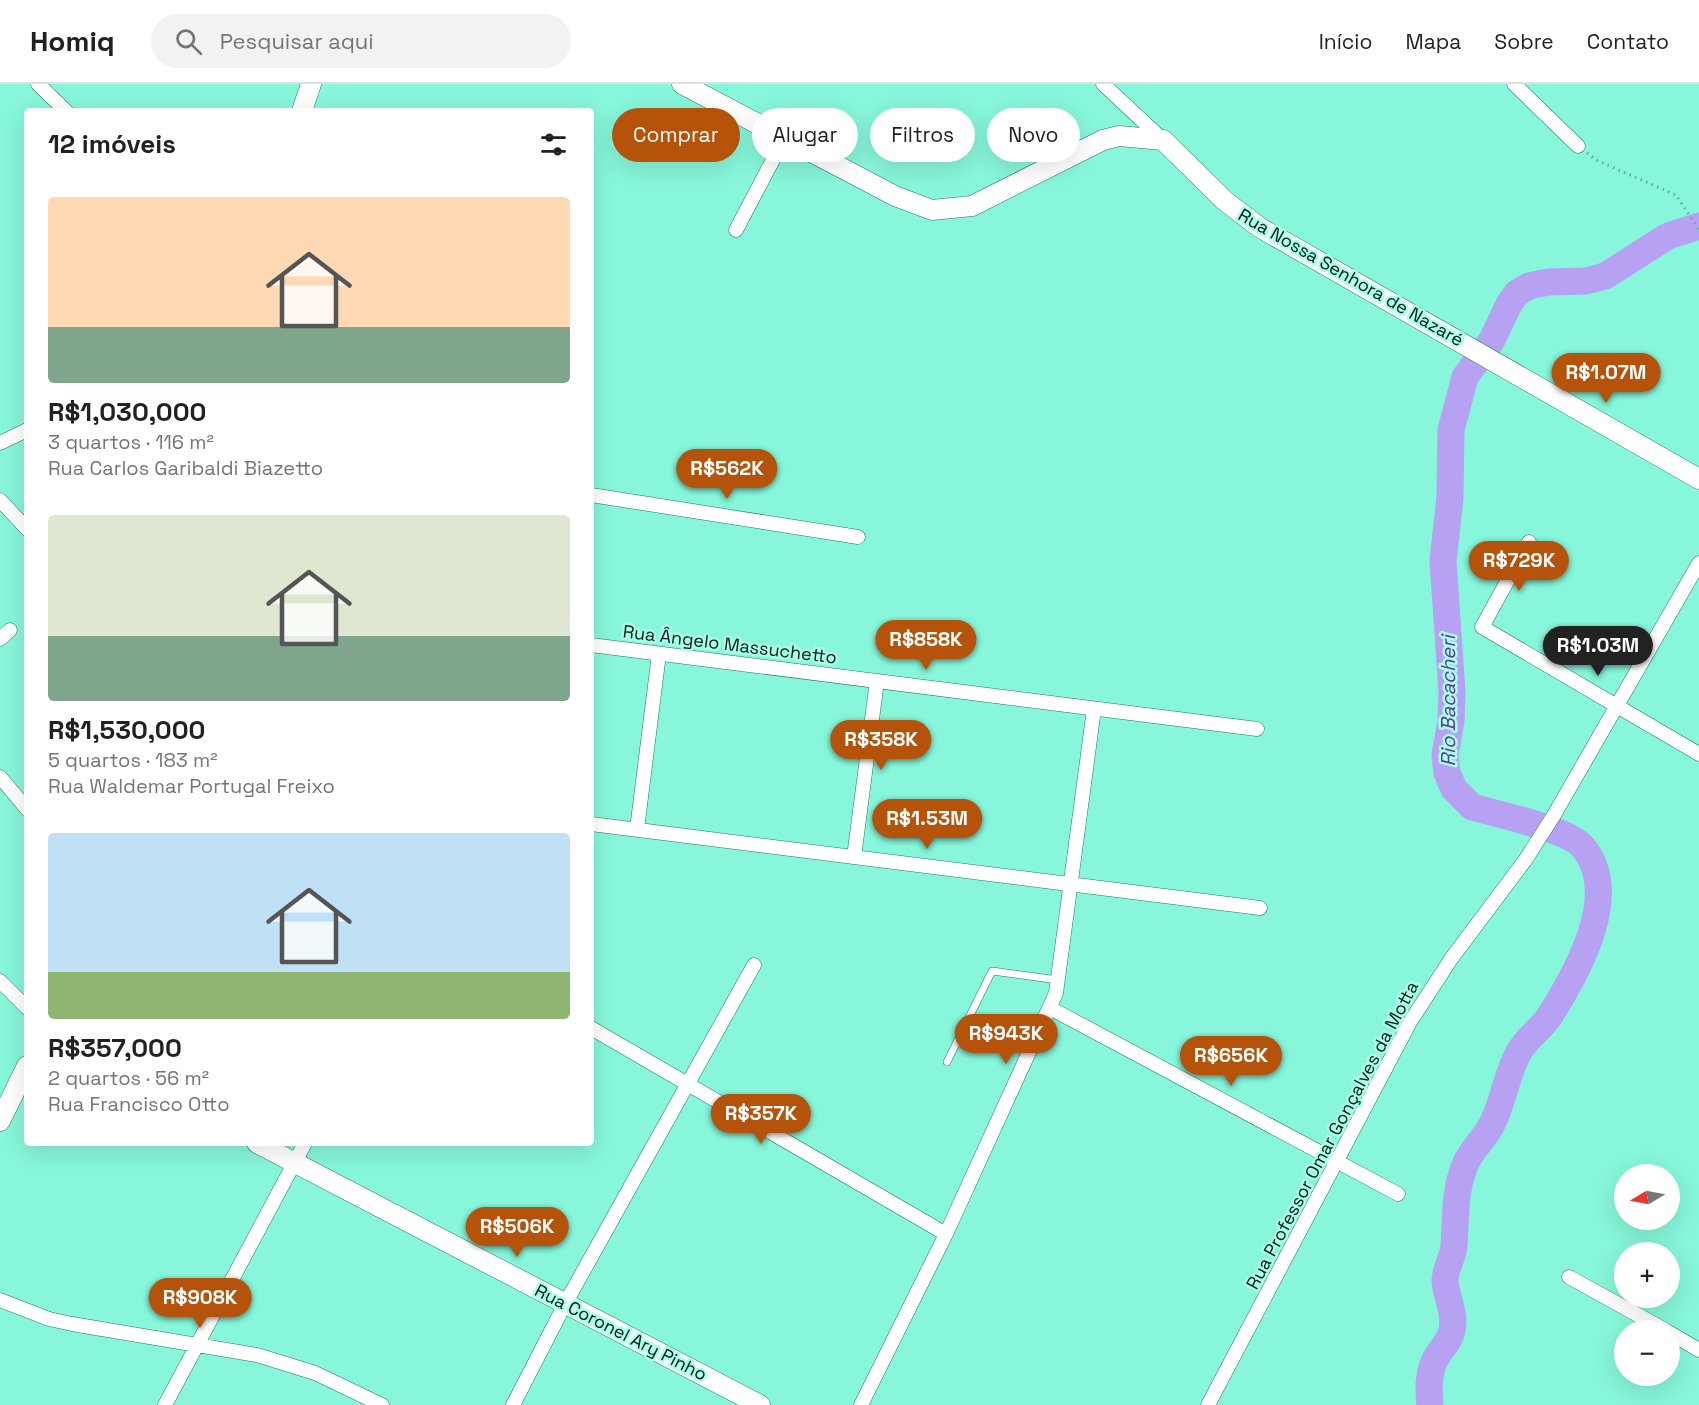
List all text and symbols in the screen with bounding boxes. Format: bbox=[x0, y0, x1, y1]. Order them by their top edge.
search box bbox=[151, 14, 571, 68]
text: Homiq bbox=[30, 23, 115, 59]
icon: search bbox=[172, 25, 205, 58]
text: Pesquisar aqui bbox=[220, 27, 374, 55]
text: Início bbox=[1319, 28, 1372, 55]
text: Mapa bbox=[1405, 28, 1461, 55]
text: Sobre bbox=[1494, 28, 1554, 55]
text: Contato bbox=[1587, 28, 1669, 55]
chip: Comprar bbox=[612, 108, 740, 162]
chip: Alugar bbox=[752, 108, 858, 162]
chip: Filtros bbox=[870, 108, 975, 162]
chip: Novo bbox=[987, 108, 1080, 162]
text: 12 imóveis bbox=[48, 127, 176, 161]
icon: filters bbox=[537, 128, 570, 161]
street label: Rua Nossa Senhora de Nazaré bbox=[1234, 203, 1468, 351]
icon: home bbox=[255, 236, 363, 344]
pin: R$1.07M bbox=[1551, 353, 1661, 404]
text: R$1.07M bbox=[1566, 359, 1646, 385]
text: R$1,030,000 bbox=[48, 395, 206, 429]
text: 3 quartos · 116 m² bbox=[48, 429, 214, 455]
pin: R$562K bbox=[678, 449, 776, 500]
text: Rua Carlos Garibaldi Biazetto bbox=[48, 455, 323, 481]
text: R$562K bbox=[690, 455, 764, 481]
pin: R$729K bbox=[1470, 541, 1568, 592]
text: R$729K bbox=[1483, 547, 1555, 573]
icon: home bbox=[255, 554, 363, 662]
street label: Rua Ângelo Massuchetto bbox=[622, 619, 838, 669]
pin: R$858K bbox=[877, 620, 975, 671]
text: R$858K bbox=[889, 626, 963, 652]
pin: R$1.03M bbox=[1543, 626, 1653, 677]
text: R$1.03M bbox=[1557, 632, 1639, 658]
water label: Rio Bacacheri bbox=[1435, 633, 1461, 767]
text: R$1,530,000 bbox=[48, 713, 205, 747]
pin: R$358K bbox=[832, 720, 930, 771]
text: R$358K bbox=[844, 726, 918, 752]
text: 5 quartos · 183 m² bbox=[48, 747, 218, 773]
text: Rua Waldemar Portugal Freixo bbox=[48, 773, 335, 799]
pin: R$1.53M bbox=[872, 799, 982, 850]
text: R$1.53M bbox=[886, 805, 968, 831]
icon: home bbox=[255, 872, 363, 980]
street label: Rua Professor Omar Gonçalves da Motta bbox=[1241, 977, 1423, 1293]
pin: R$943K bbox=[957, 1014, 1055, 1065]
text: R$943K bbox=[969, 1020, 1043, 1046]
text: R$357,000 bbox=[48, 1031, 182, 1065]
pin: R$656K bbox=[1182, 1036, 1280, 1087]
text: R$656K bbox=[1194, 1042, 1268, 1068]
text: 2 quartos · 56 m² bbox=[48, 1065, 209, 1091]
text: Rua Francisco Otto bbox=[48, 1091, 230, 1117]
pin: R$357K bbox=[712, 1094, 810, 1145]
text: R$357K bbox=[725, 1100, 797, 1126]
north arrow bbox=[1614, 1164, 1680, 1230]
map controls bbox=[1614, 1164, 1680, 1386]
pin: R$506K bbox=[468, 1207, 566, 1258]
text: R$506K bbox=[480, 1213, 554, 1239]
button: + bbox=[1614, 1242, 1680, 1308]
pin: R$908K bbox=[151, 1278, 249, 1329]
street label: Rua Coronel Ary Pinho bbox=[531, 1279, 711, 1385]
text: R$908K bbox=[163, 1284, 237, 1310]
button: − bbox=[1614, 1320, 1680, 1386]

